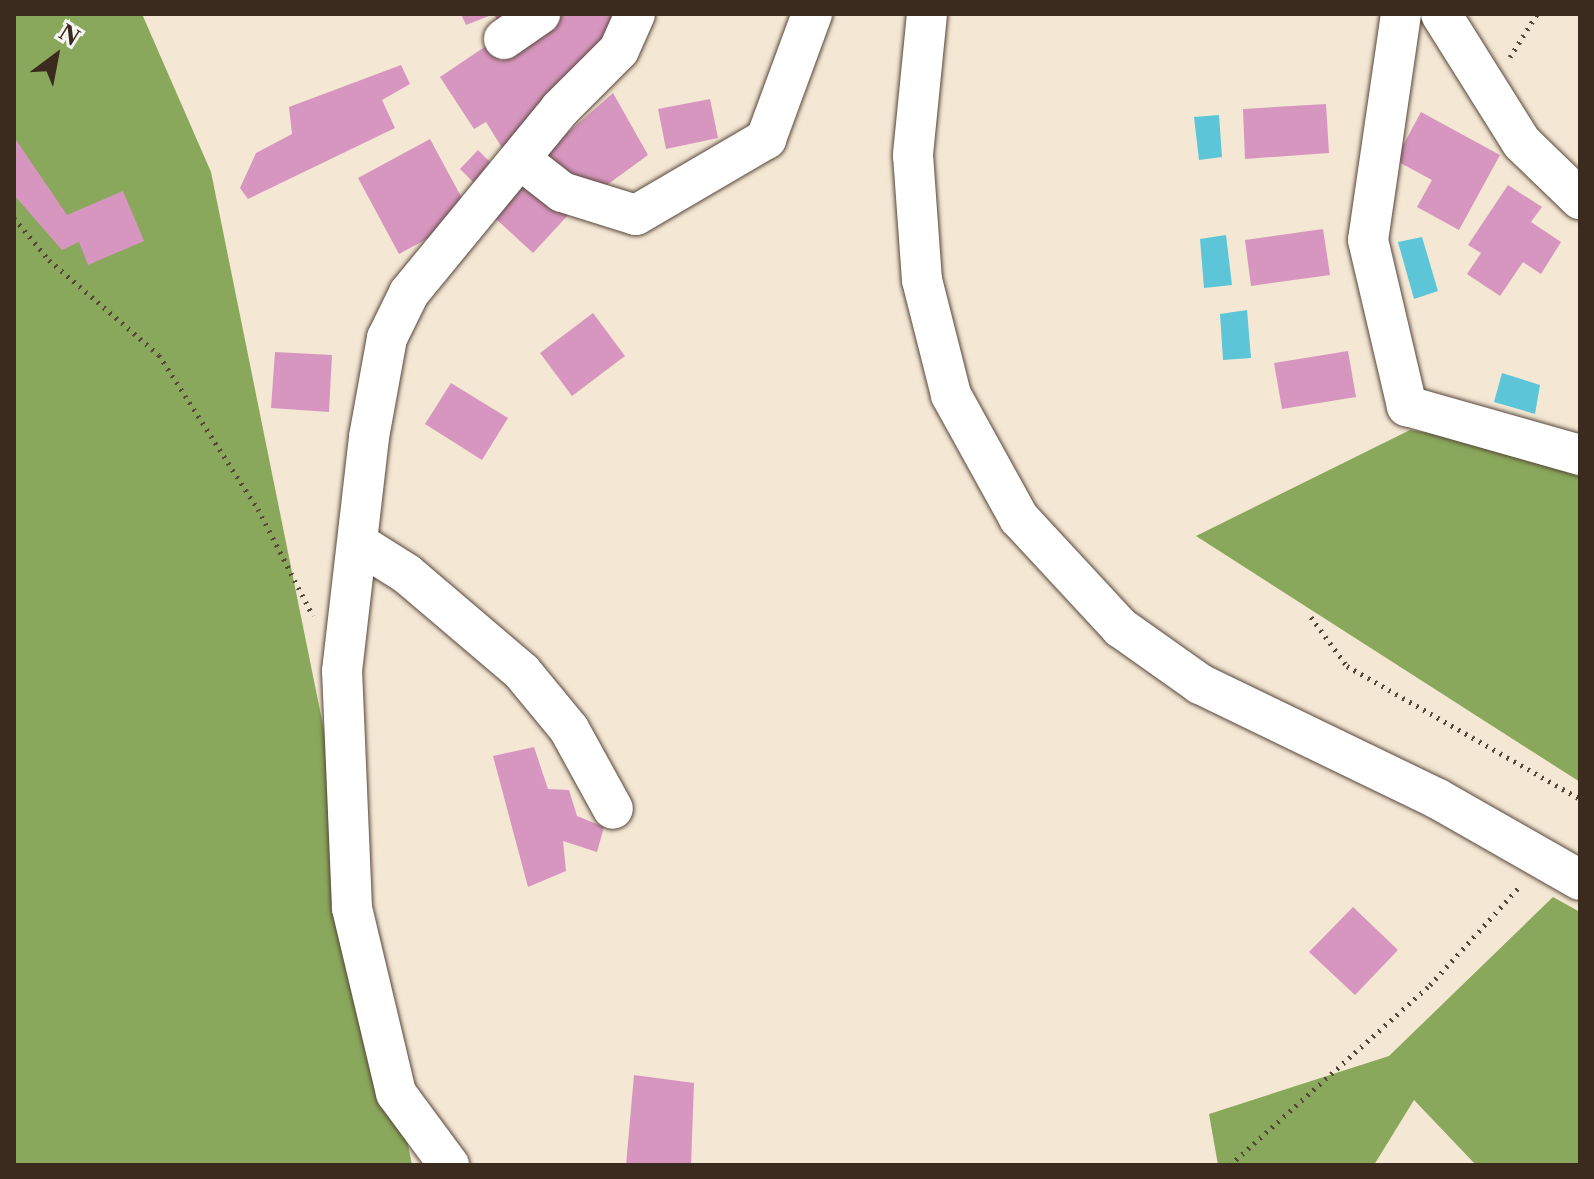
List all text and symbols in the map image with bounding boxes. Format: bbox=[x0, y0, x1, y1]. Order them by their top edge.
north arrow bbox=[16, 16, 96, 96]
text: N bbox=[54, 19, 84, 52]

